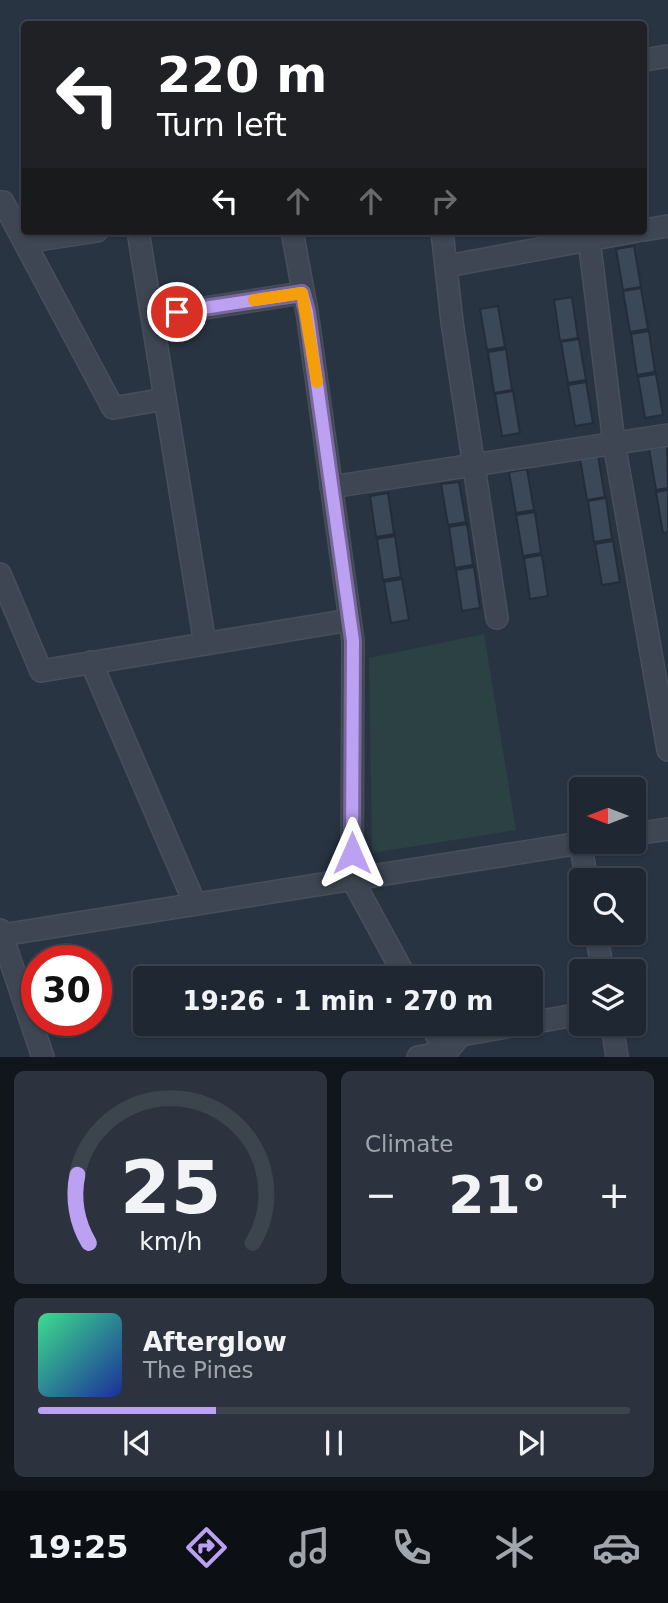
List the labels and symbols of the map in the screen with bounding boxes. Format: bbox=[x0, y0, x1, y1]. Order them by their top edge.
pin bbox=[147, 282, 207, 342]
north arrow bbox=[569, 777, 646, 854]
position arrow bbox=[315, 816, 389, 890]
speed limit sign: 30 bbox=[21, 945, 112, 1036]

